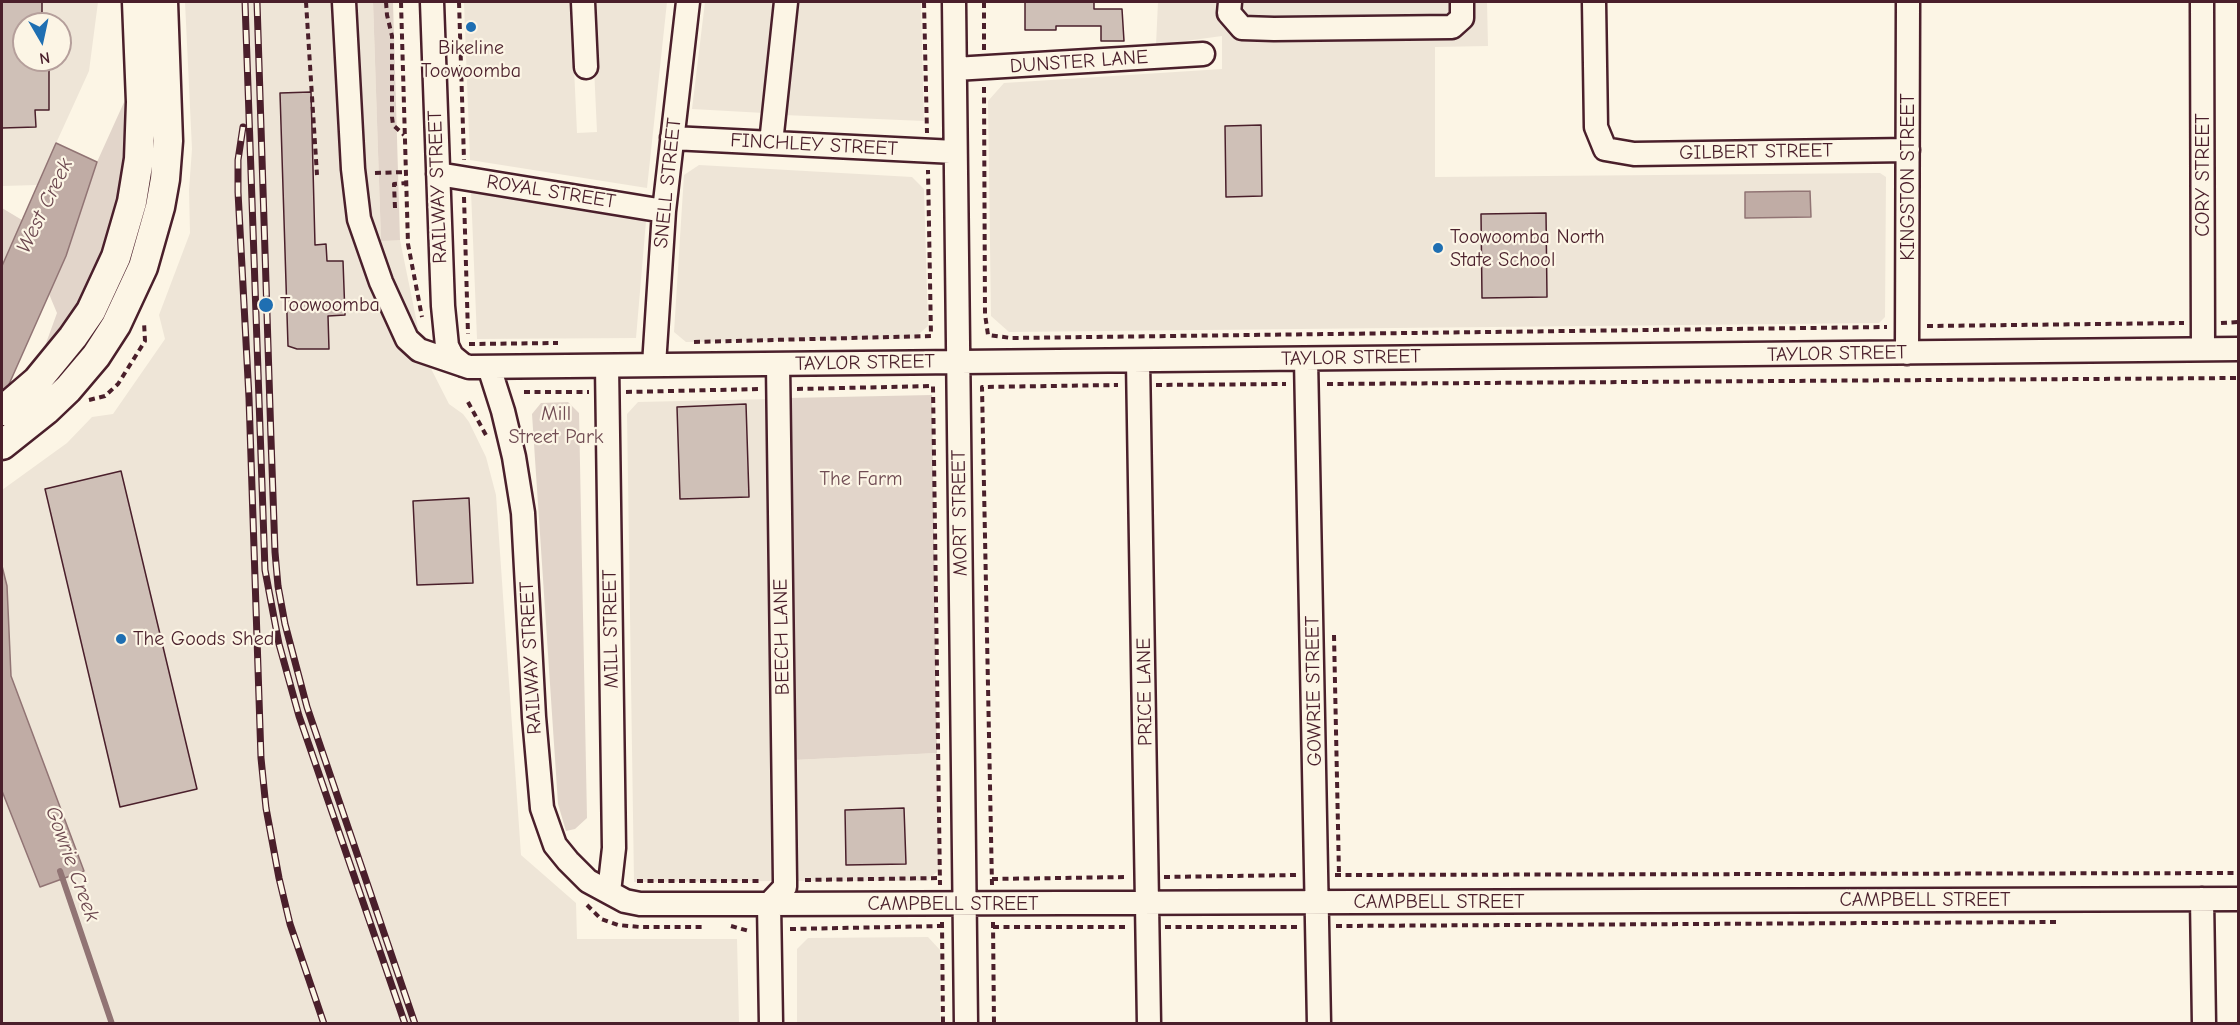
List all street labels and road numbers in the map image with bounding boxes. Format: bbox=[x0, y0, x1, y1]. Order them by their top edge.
street label: DUNSTER LANE bbox=[1009, 45, 1149, 79]
street label: KINGSTON STREET bbox=[1896, 93, 1920, 261]
street label: RAILWAY STREET bbox=[423, 110, 453, 264]
street label: CORY STREET bbox=[2191, 113, 2215, 237]
street label: SNELL STREET bbox=[649, 117, 687, 249]
street label: FINCHLEY STREET bbox=[730, 129, 898, 161]
street label: GILBERT STREET bbox=[1679, 139, 1833, 165]
street label: ROYAL STREET bbox=[485, 170, 617, 214]
street label: TAYLOR STREET bbox=[1767, 341, 1907, 367]
street label: TAYLOR STREET bbox=[1281, 345, 1421, 371]
street label: TAYLOR STREET bbox=[795, 350, 935, 376]
street label: MORT STREET bbox=[947, 450, 973, 576]
street label: MILL STREET bbox=[598, 569, 624, 689]
street label: BEECH LANE bbox=[769, 579, 795, 695]
street label: RAILWAY STREET bbox=[515, 581, 547, 735]
street label: GOWRIE STREET bbox=[1301, 616, 1327, 766]
street label: PRICE LANE bbox=[1132, 638, 1158, 746]
street label: CAMPBELL STREET bbox=[1840, 888, 2010, 912]
street label: CAMPBELL STREET bbox=[1354, 890, 1524, 914]
street label: CAMPBELL STREET bbox=[868, 892, 1038, 916]

